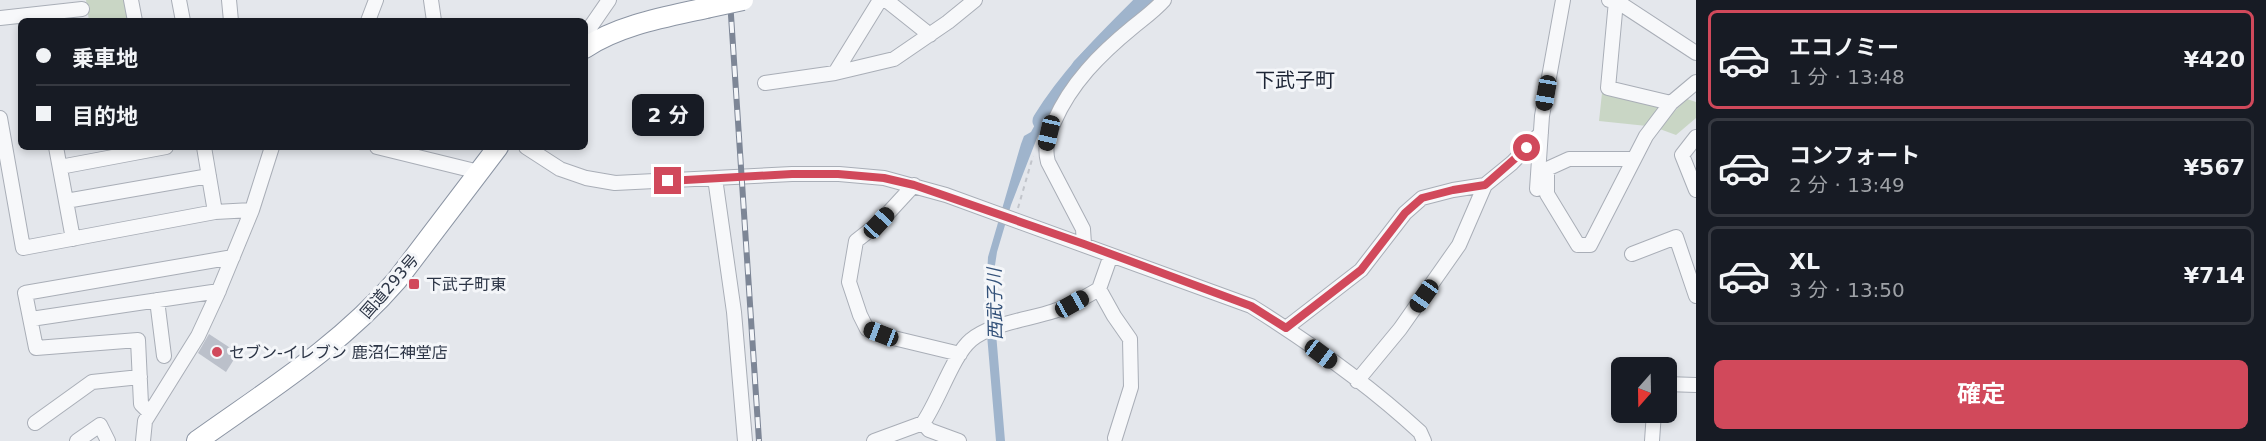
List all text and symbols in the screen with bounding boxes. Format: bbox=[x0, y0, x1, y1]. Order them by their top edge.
icon: car bbox=[1717, 33, 1771, 87]
text: エコノミー bbox=[1789, 35, 1899, 60]
text: 乗車地 bbox=[72, 46, 138, 71]
text: ¥420 bbox=[2184, 47, 2245, 72]
text: 1 分 · 13:48 bbox=[1789, 65, 1905, 89]
district label: 下武子町 bbox=[1255, 68, 1335, 92]
car bbox=[1534, 74, 1558, 112]
callout: 2 分 bbox=[632, 94, 704, 136]
text: 2 分 bbox=[648, 103, 688, 127]
text: 目的地 bbox=[72, 104, 138, 129]
car bbox=[1036, 113, 1062, 153]
route start bbox=[1513, 134, 1540, 161]
icon: car bbox=[1717, 141, 1771, 195]
text: コンフォート bbox=[1789, 143, 1920, 168]
text: ¥567 bbox=[2184, 155, 2245, 180]
route end bbox=[654, 167, 681, 194]
text: 2 分 · 13:49 bbox=[1789, 173, 1905, 197]
car bbox=[860, 204, 898, 242]
icon: car bbox=[1717, 249, 1771, 303]
text: XL bbox=[1789, 249, 1820, 274]
street label: 国道293号 bbox=[356, 250, 422, 322]
text: ¥714 bbox=[2184, 263, 2245, 288]
water label: 西武子川 bbox=[983, 266, 1006, 340]
place label: 下武子町東 bbox=[426, 275, 506, 294]
car bbox=[1406, 276, 1442, 316]
marker: 下武子町東 bbox=[407, 277, 421, 291]
text: 3 分 · 13:50 bbox=[1789, 278, 1905, 302]
car bbox=[1052, 287, 1092, 321]
car bbox=[861, 319, 901, 349]
car bbox=[1301, 336, 1341, 372]
place label: セブン-イレブン 鹿沼仁神堂店 bbox=[229, 343, 448, 362]
marker: セブン-イレブン 鹿沼仁神堂店 bbox=[210, 345, 224, 359]
north arrow bbox=[1611, 357, 1677, 423]
map controls bbox=[1611, 357, 1677, 423]
button: 確定 bbox=[1714, 360, 2248, 429]

